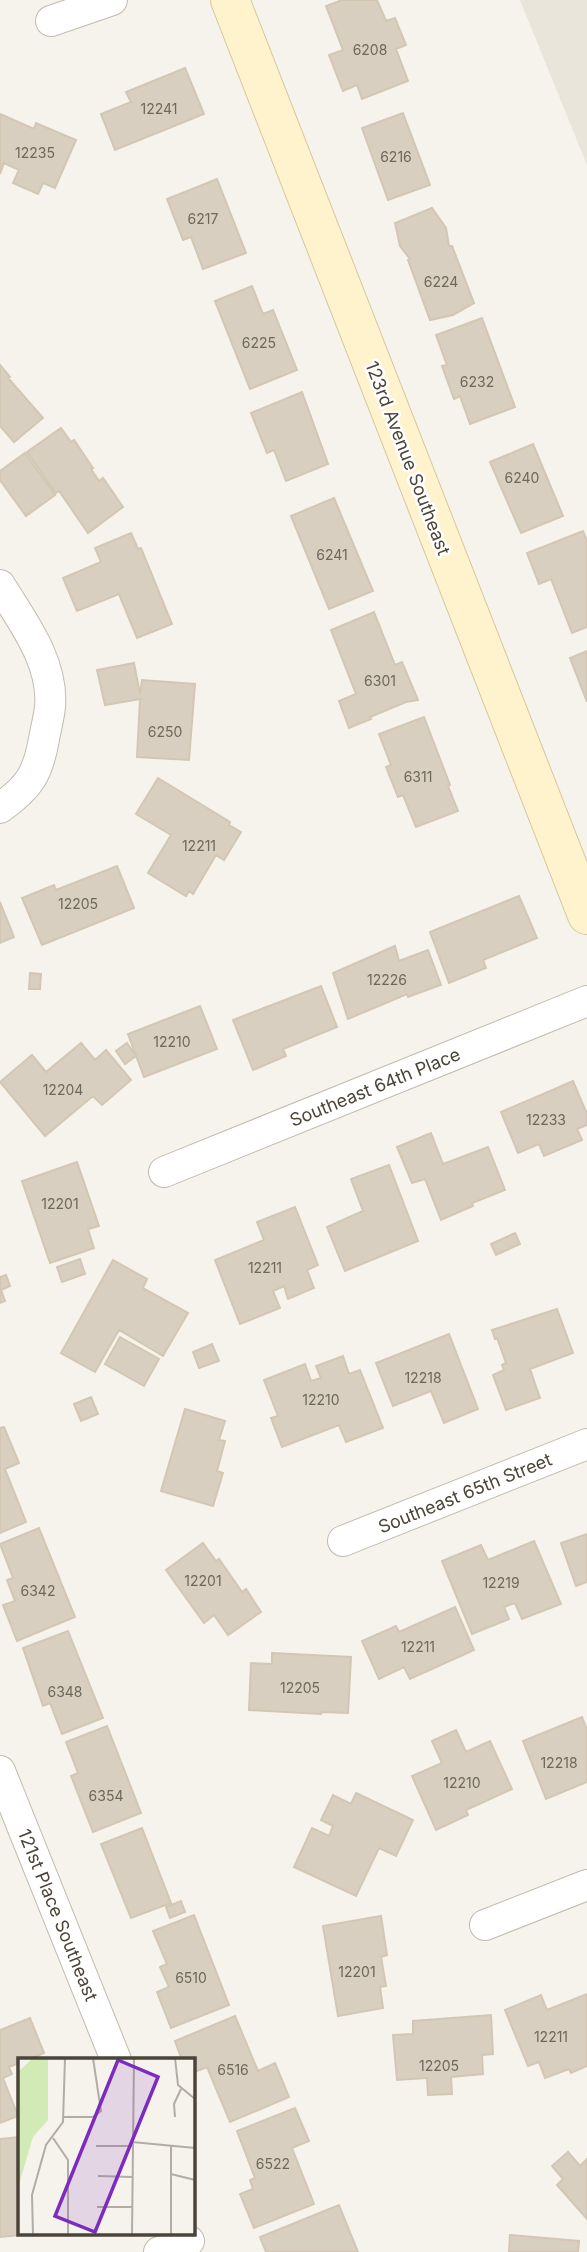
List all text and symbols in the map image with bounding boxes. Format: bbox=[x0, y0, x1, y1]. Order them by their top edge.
house number: 6208 bbox=[353, 41, 387, 58]
house number: 12241 bbox=[140, 100, 178, 117]
house number: 12235 bbox=[15, 144, 55, 161]
house number: 6216 bbox=[380, 148, 412, 165]
house number: 6217 bbox=[188, 210, 218, 227]
house number: 6224 bbox=[424, 273, 458, 290]
house number: 6225 bbox=[242, 334, 276, 351]
street label: 123rd Avenue Southeast bbox=[361, 358, 455, 558]
house number: 6232 bbox=[460, 373, 494, 390]
house number: 6240 bbox=[505, 469, 539, 486]
house number: 6241 bbox=[316, 546, 348, 563]
house number: 6301 bbox=[364, 672, 396, 689]
house number: 6250 bbox=[148, 723, 182, 740]
house number: 6311 bbox=[404, 768, 432, 785]
house number: 12211 bbox=[182, 837, 216, 854]
house number: 12205 bbox=[58, 895, 98, 912]
house number: 12226 bbox=[367, 971, 407, 988]
house number: 12210 bbox=[153, 1033, 191, 1050]
street label: Southeast 64th Place bbox=[287, 1043, 463, 1131]
house number: 12204 bbox=[43, 1081, 83, 1098]
house number: 12233 bbox=[526, 1111, 566, 1128]
house number: 12201 bbox=[41, 1195, 79, 1212]
house number: 12211 bbox=[248, 1259, 282, 1276]
house number: 12218 bbox=[404, 1369, 442, 1386]
house number: 12210 bbox=[302, 1391, 340, 1408]
street label: Southeast 65th Street bbox=[375, 1449, 555, 1537]
house number: 12201 bbox=[184, 1572, 222, 1589]
house number: 12219 bbox=[482, 1574, 520, 1591]
house number: 6342 bbox=[21, 1582, 55, 1599]
house number: 12211 bbox=[401, 1638, 435, 1655]
house number: 12205 bbox=[280, 1679, 320, 1696]
house number: 6348 bbox=[47, 1683, 83, 1700]
house number: 12218 bbox=[540, 1754, 578, 1771]
house number: 12210 bbox=[443, 1774, 481, 1791]
house number: 6354 bbox=[89, 1787, 123, 1804]
street label: 121st Place Southeast bbox=[14, 1826, 102, 2004]
house number: 12201 bbox=[338, 1963, 376, 1980]
house number: 6510 bbox=[175, 1969, 207, 1986]
house number: 12211 bbox=[534, 2028, 568, 2045]
house number: 12205 bbox=[419, 2057, 459, 2074]
inset map bbox=[18, 2058, 194, 2234]
house number: 6516 bbox=[217, 2061, 249, 2078]
house number: 6522 bbox=[256, 2155, 290, 2172]

